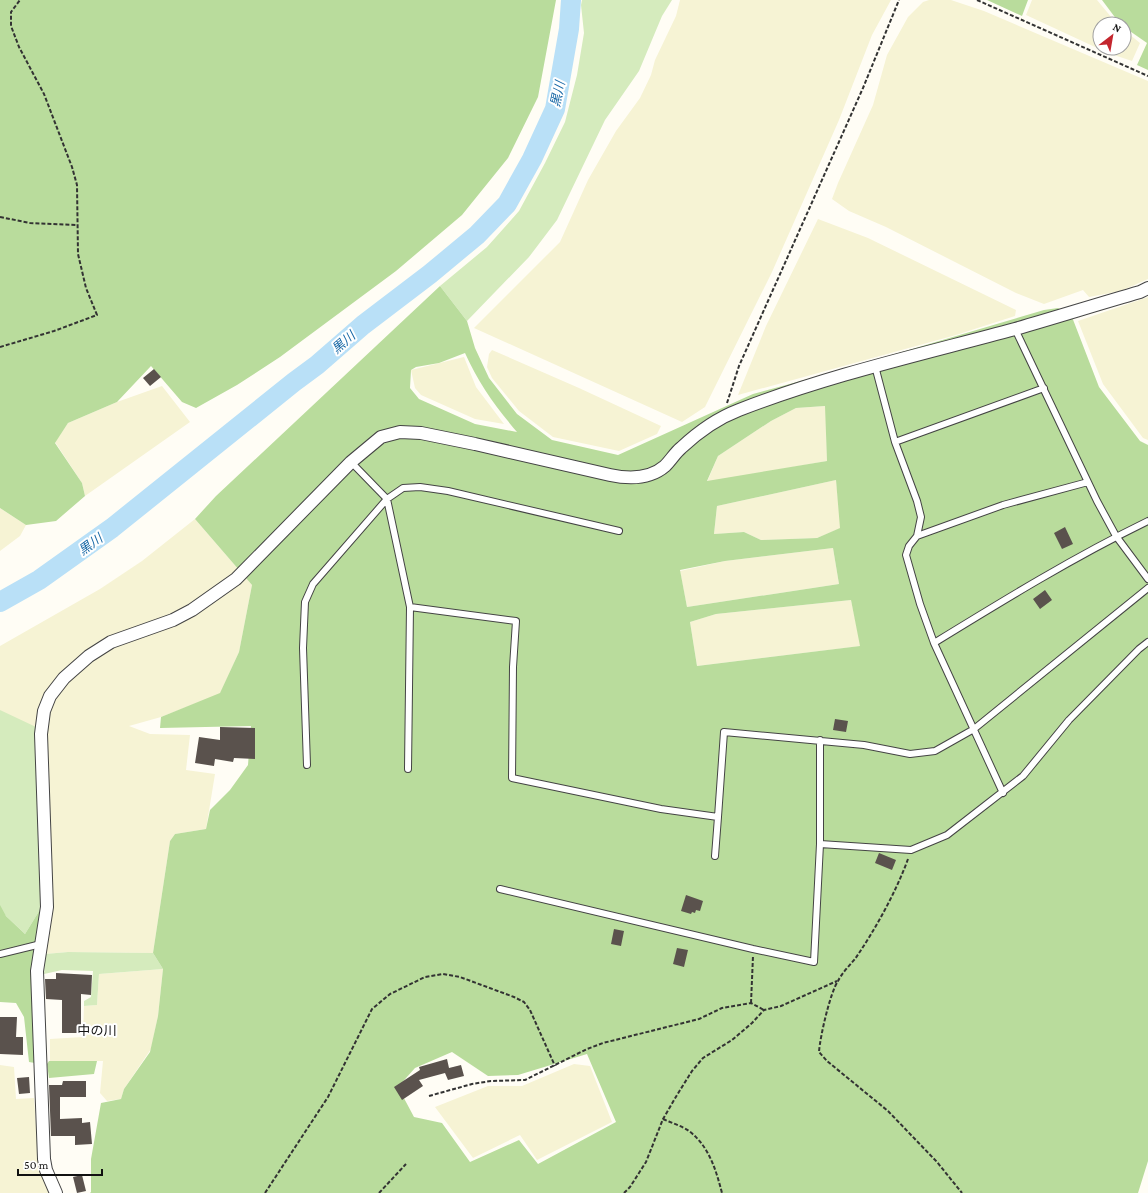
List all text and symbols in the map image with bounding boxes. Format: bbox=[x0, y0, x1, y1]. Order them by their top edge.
north arrow bbox=[1092, 16, 1132, 56]
text: N bbox=[1111, 20, 1124, 35]
water label: 黒川 bbox=[547, 78, 568, 108]
water label: 黒川 bbox=[329, 327, 360, 357]
water label: 黒川 bbox=[75, 530, 107, 558]
district label: 中の川 bbox=[77, 1023, 117, 1038]
scale bar bbox=[18, 1151, 102, 1177]
text: 50 m bbox=[24, 1158, 49, 1172]

